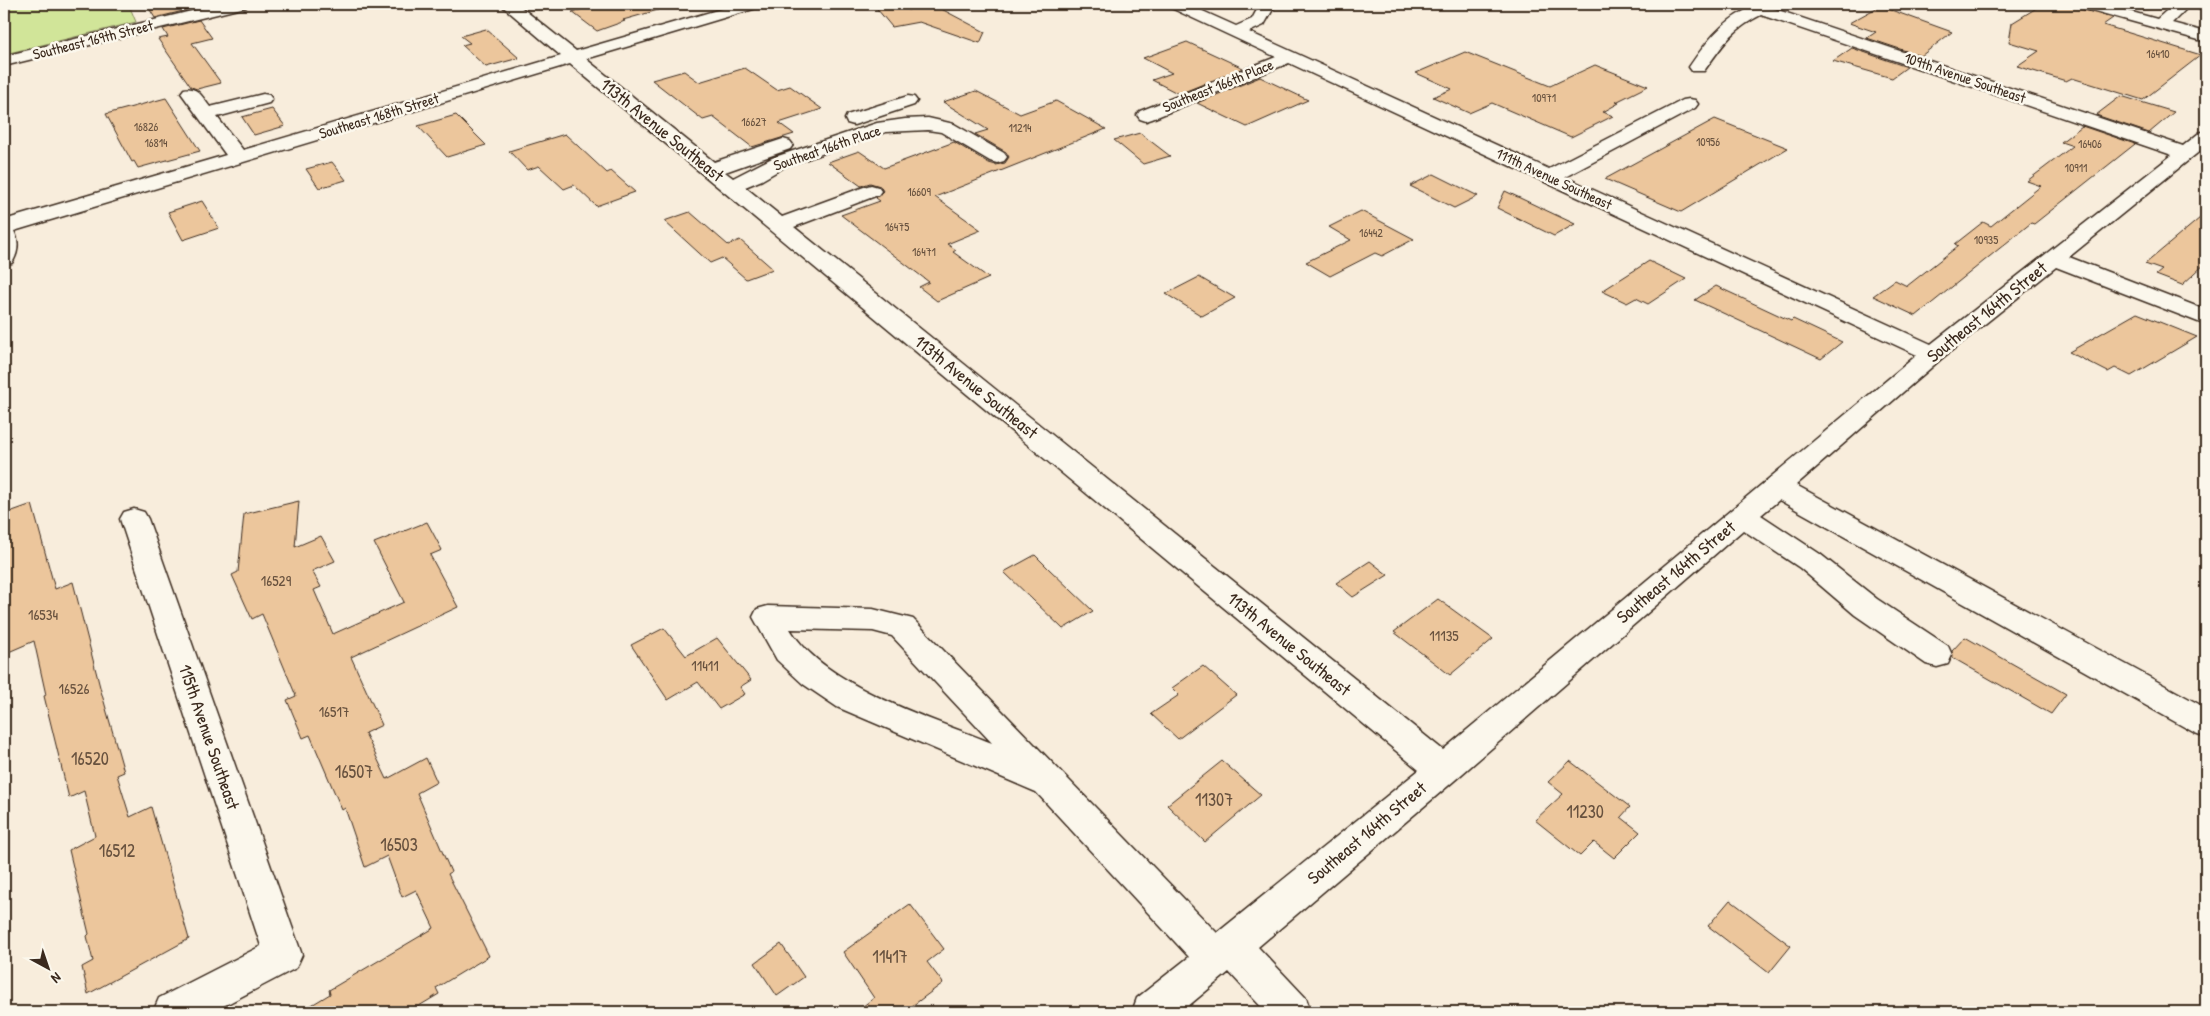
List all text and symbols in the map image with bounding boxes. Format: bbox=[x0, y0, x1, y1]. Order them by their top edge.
street label: Southeast 169th Street bbox=[30, 14, 156, 65]
house number: 16410 bbox=[2146, 45, 2170, 62]
street label: 109th Avenue Southeast bbox=[1902, 47, 2030, 108]
street label: Southeast 166th Place bbox=[1159, 54, 1276, 117]
street label: 113th Avenue Southeast bbox=[595, 72, 730, 188]
street label: Southeast 168th Street bbox=[316, 87, 442, 144]
house number: 10971 bbox=[1532, 89, 1556, 106]
house number: 16627 bbox=[741, 113, 767, 130]
house number: 16826 bbox=[134, 118, 159, 135]
street label: Southeat 166th Place bbox=[770, 119, 883, 176]
house number: 11214 bbox=[1008, 119, 1032, 136]
house number: 10956 bbox=[1696, 133, 1720, 150]
house number: 16814 bbox=[144, 134, 168, 151]
house number: 16406 bbox=[2078, 135, 2102, 152]
street label: 111th Avenue Southeast bbox=[1493, 142, 1616, 215]
house number: 10911 bbox=[2065, 159, 2087, 176]
house number: 16609 bbox=[907, 183, 931, 200]
house number: 16475 bbox=[885, 218, 909, 235]
house number: 16442 bbox=[1359, 224, 1383, 241]
house number: 10935 bbox=[1974, 231, 1998, 248]
house number: 16471 bbox=[912, 243, 936, 260]
street label: Southeast 164th Street bbox=[1921, 255, 2053, 368]
street label: 113th Avenue Southeast bbox=[909, 329, 1044, 445]
street label: Southeast 164th Street bbox=[1611, 514, 1741, 629]
house number: 16529 bbox=[261, 570, 292, 591]
street label: 113th Avenue Southeast bbox=[1222, 586, 1357, 702]
house number: 16534 bbox=[28, 604, 58, 625]
house number: 11135 bbox=[1429, 625, 1459, 646]
house number: 11411 bbox=[691, 655, 719, 676]
street label: 115th Avenue Southeast bbox=[173, 661, 246, 814]
house number: 16526 bbox=[59, 678, 89, 699]
house number: 16517 bbox=[319, 701, 349, 722]
house number: 16520 bbox=[71, 746, 109, 771]
house number: 16507 bbox=[335, 759, 373, 784]
street label: Southeast 164th Street bbox=[1302, 775, 1432, 890]
house number: 11307 bbox=[1195, 787, 1233, 812]
house number: 11230 bbox=[1566, 799, 1604, 824]
house number: 16503 bbox=[380, 832, 418, 857]
house number: 16512 bbox=[99, 838, 136, 863]
north arrow bbox=[22, 944, 72, 994]
house number: 11417 bbox=[872, 944, 908, 969]
text: N bbox=[47, 969, 66, 988]

